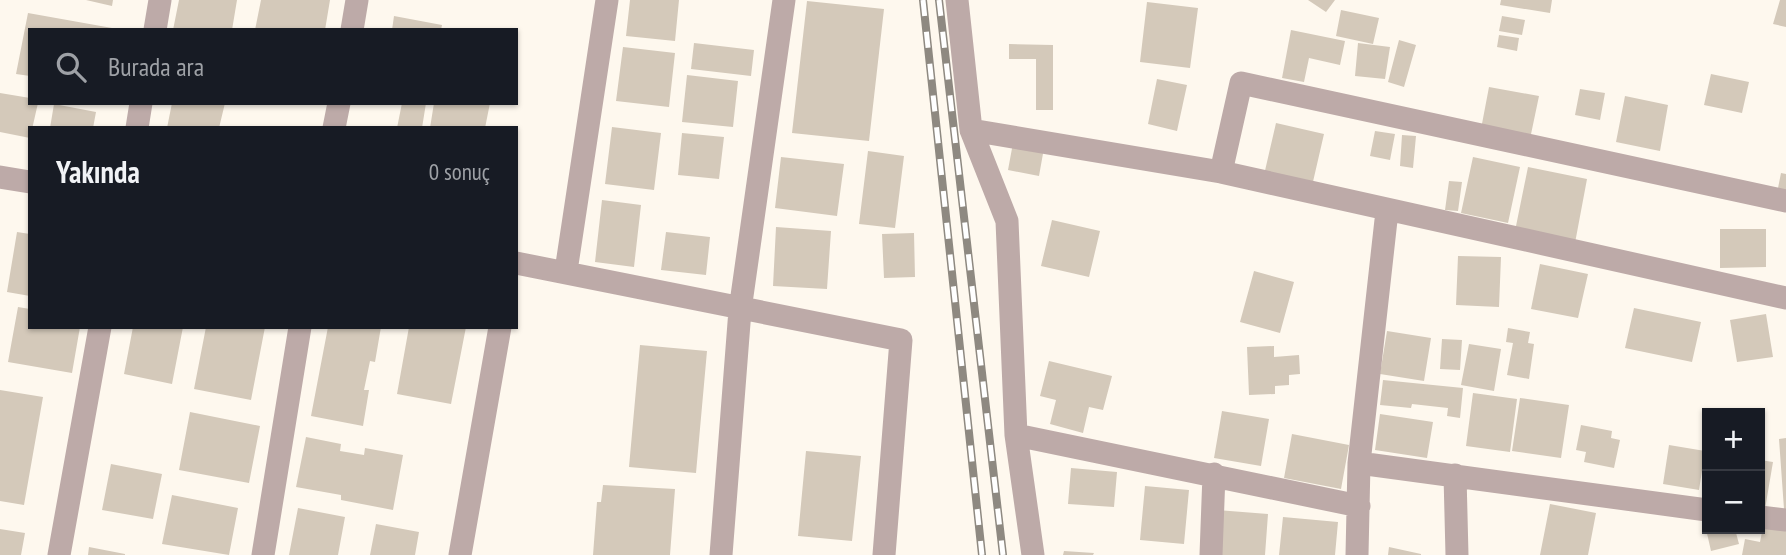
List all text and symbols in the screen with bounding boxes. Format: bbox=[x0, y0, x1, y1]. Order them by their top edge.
search box bbox=[28, 28, 518, 105]
icon: search bbox=[52, 48, 90, 86]
text: Burada ara bbox=[108, 50, 204, 83]
text: Yakında bbox=[56, 152, 140, 191]
text: 0 sonuç bbox=[429, 157, 490, 186]
map controls bbox=[1702, 408, 1765, 534]
button: + bbox=[1702, 408, 1765, 471]
button: − bbox=[1702, 471, 1765, 534]

